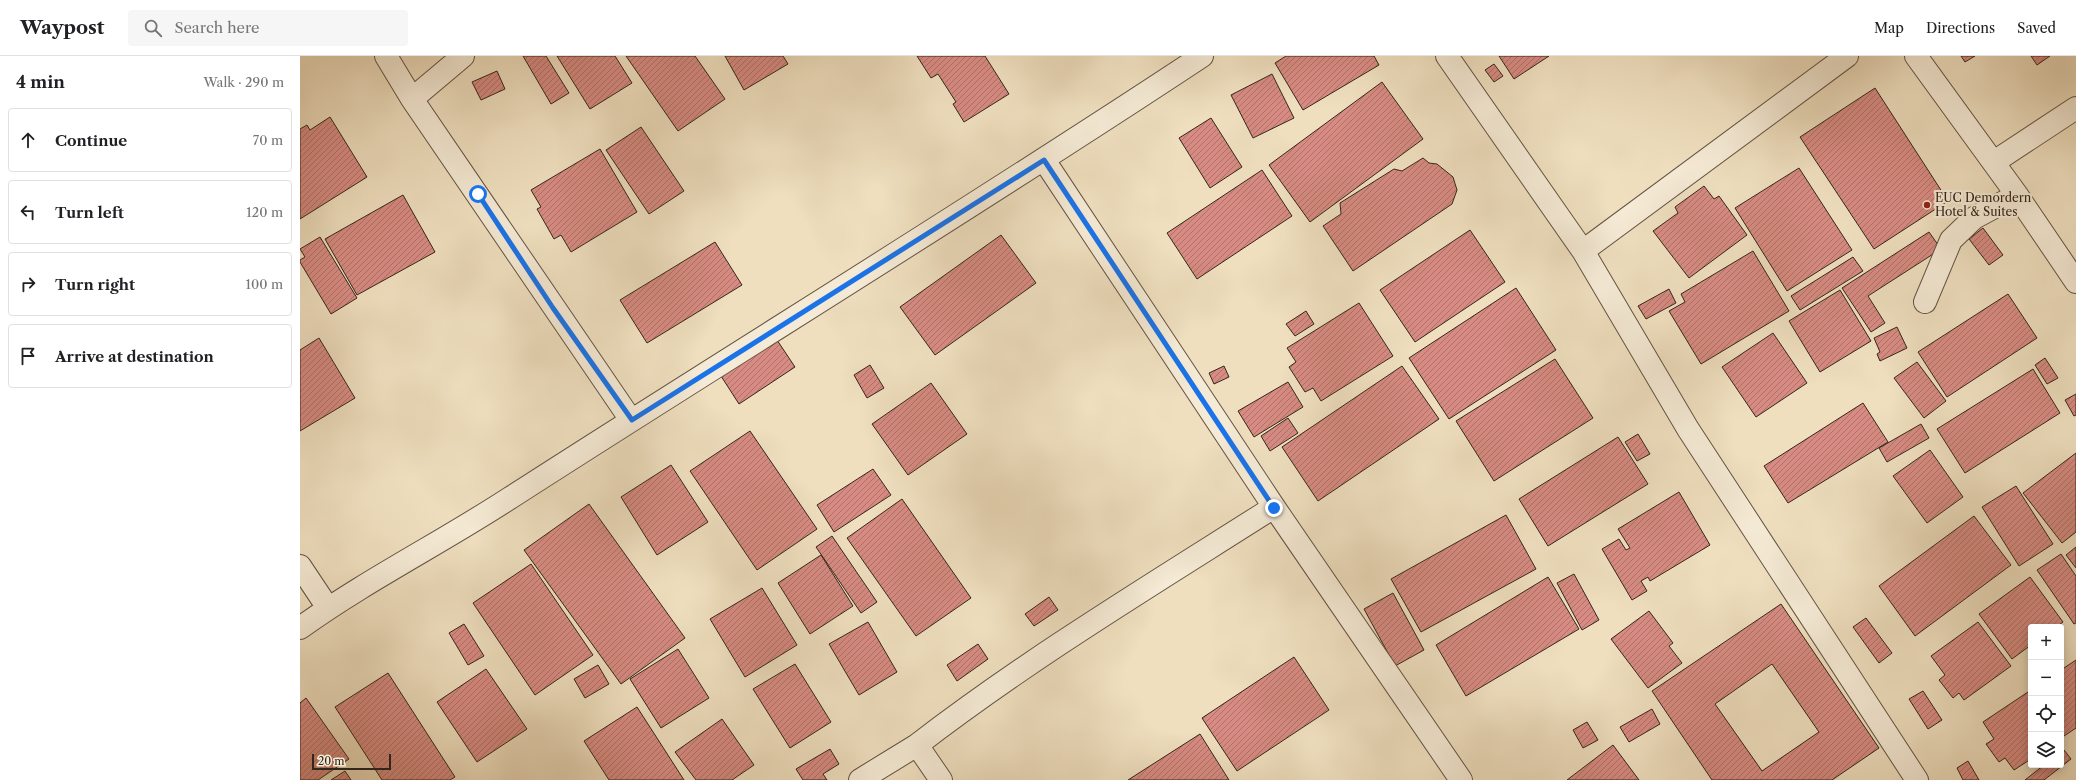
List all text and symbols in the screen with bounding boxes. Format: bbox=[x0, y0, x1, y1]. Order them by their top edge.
search box bbox=[128, 10, 408, 46]
text: Waypost bbox=[20, 16, 104, 39]
icon: search bbox=[142, 17, 164, 39]
text: Search here bbox=[174, 18, 259, 37]
text: Map bbox=[1874, 19, 1904, 37]
text: Directions bbox=[1926, 19, 1995, 37]
text: Saved bbox=[2017, 19, 2056, 37]
text: 4 min bbox=[16, 72, 65, 92]
text: Walk · 290 m bbox=[203, 74, 284, 90]
icon: ahead bbox=[17, 129, 39, 151]
text: Continue bbox=[55, 131, 127, 150]
text: 70 m bbox=[253, 132, 283, 148]
route start bbox=[469, 185, 487, 203]
place label: EUC Demordern Hotel & Suites bbox=[1935, 190, 2032, 219]
marker: EUC Demordern Hotel & Suites bbox=[1922, 200, 1932, 210]
icon: left bbox=[17, 201, 39, 223]
text: Turn left bbox=[55, 203, 124, 222]
text: 120 m bbox=[246, 204, 283, 220]
icon: right bbox=[17, 273, 39, 295]
text: Turn right bbox=[55, 275, 135, 294]
text: 100 m bbox=[245, 276, 283, 292]
icon: arrive bbox=[17, 345, 39, 367]
text: Arrive at destination bbox=[55, 347, 214, 366]
route end bbox=[1265, 499, 1283, 517]
map controls bbox=[2028, 624, 2064, 768]
button: + bbox=[2028, 624, 2064, 660]
button: − bbox=[2028, 660, 2064, 696]
button: locate bbox=[2028, 696, 2064, 732]
button: layers bbox=[2028, 732, 2064, 768]
scale bar bbox=[312, 752, 391, 771]
text: 20 m bbox=[318, 754, 344, 768]

